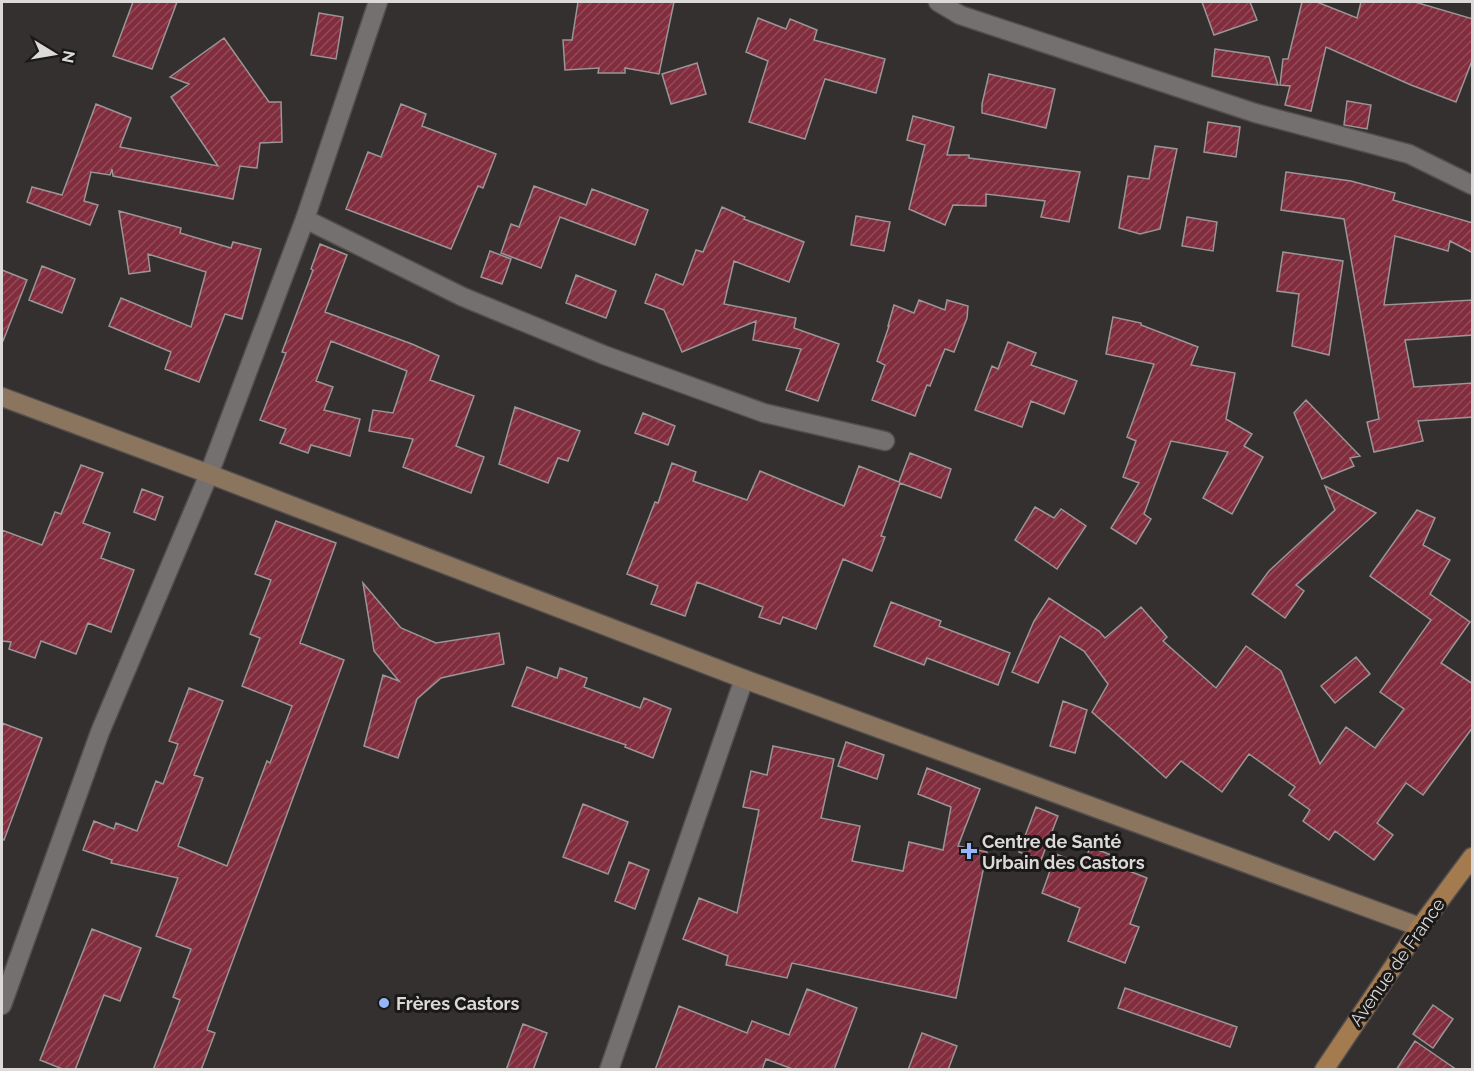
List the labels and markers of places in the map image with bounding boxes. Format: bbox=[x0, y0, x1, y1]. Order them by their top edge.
place label: Centre de Santé Urbain des Castors bbox=[982, 831, 1145, 873]
marker: Centre de Santé Urbain des Castors bbox=[960, 842, 978, 860]
place label: Frères Castors bbox=[396, 993, 520, 1014]
marker: Frères Castors bbox=[377, 996, 391, 1010]

